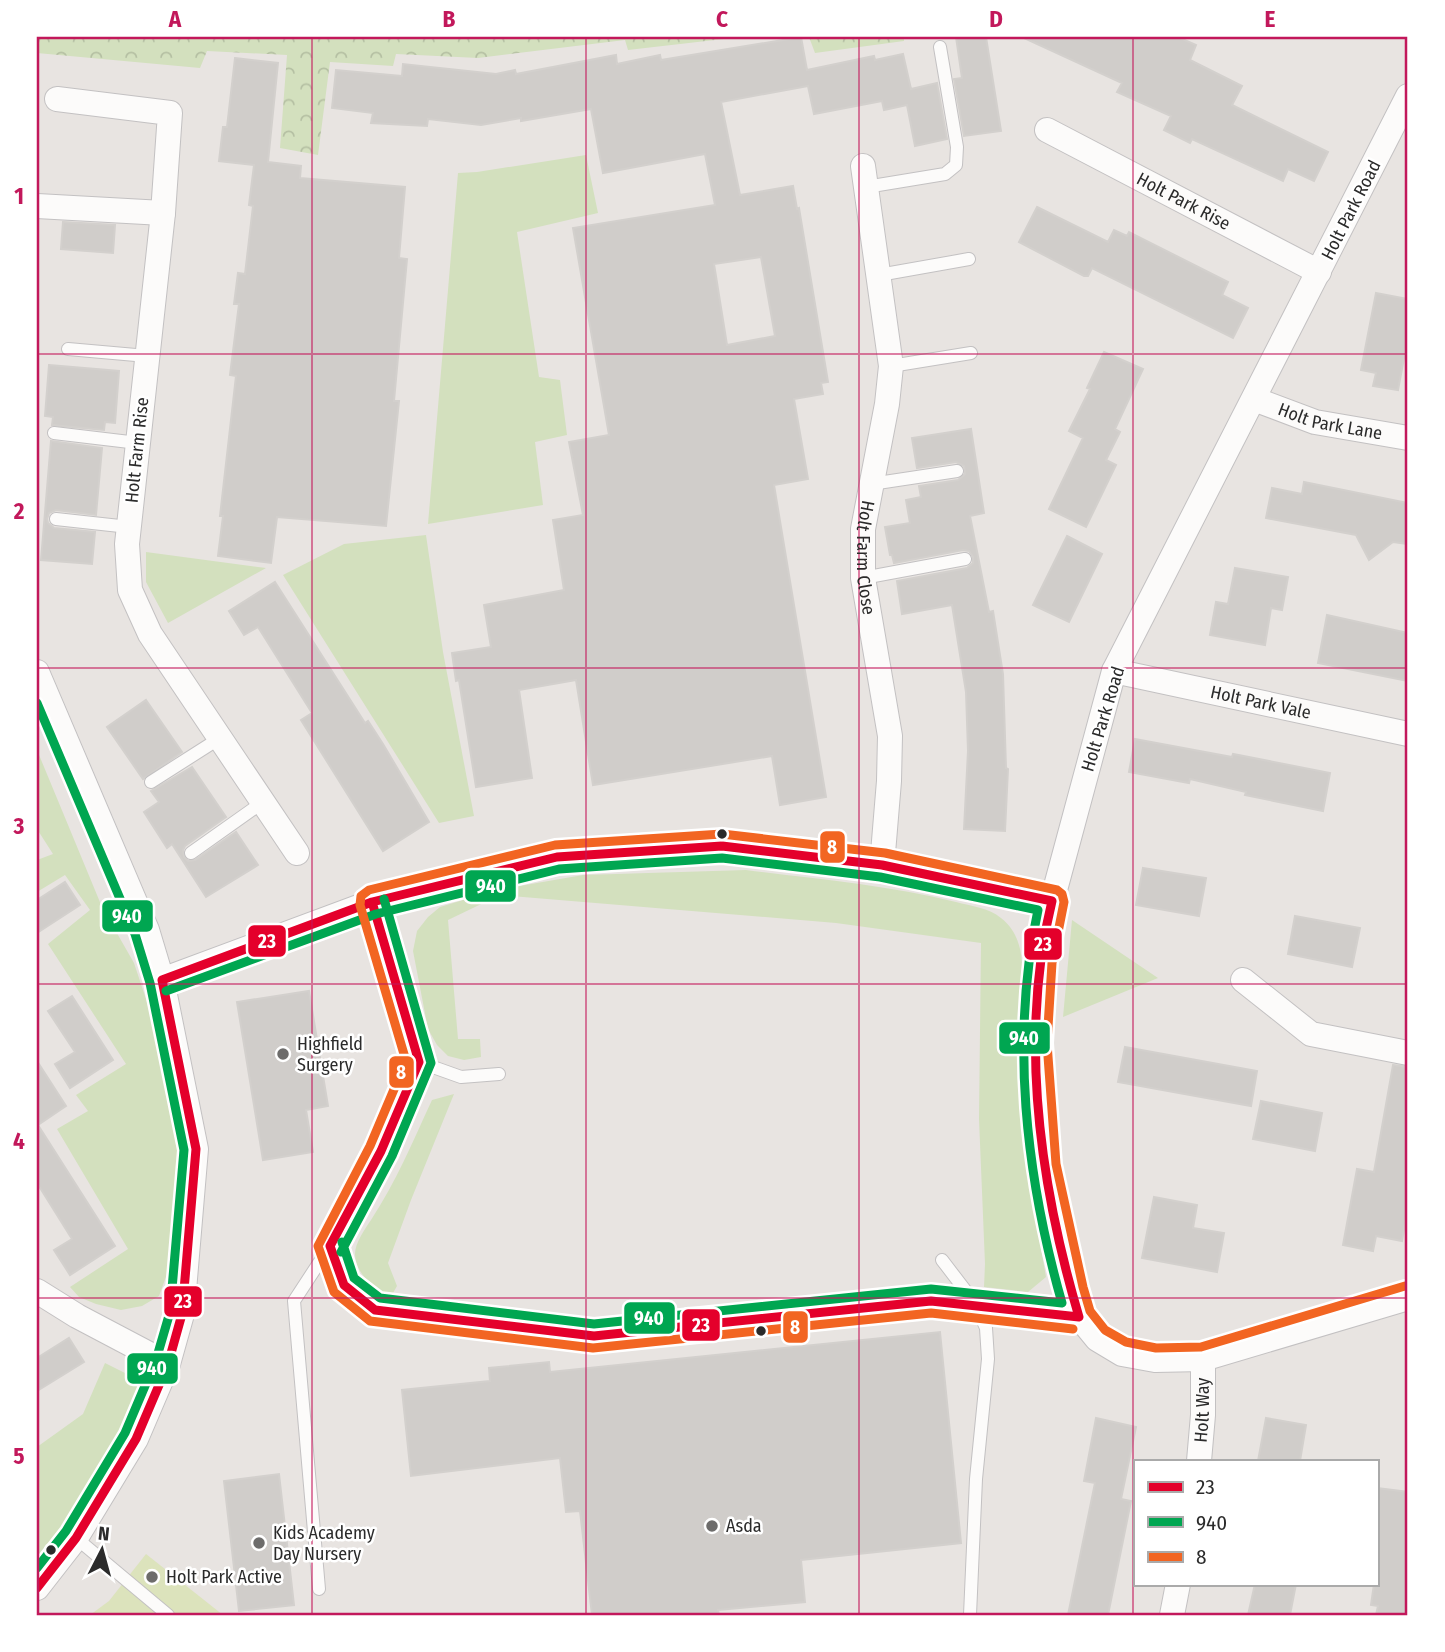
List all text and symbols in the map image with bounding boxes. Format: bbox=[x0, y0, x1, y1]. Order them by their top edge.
text: A bbox=[168, 5, 182, 33]
text: B bbox=[443, 5, 456, 33]
text: C bbox=[716, 5, 728, 33]
text: D bbox=[989, 5, 1003, 33]
text: E bbox=[1265, 5, 1276, 33]
street label: Holt Park Road bbox=[1317, 157, 1385, 263]
street label: Holt Park Rise bbox=[1133, 168, 1234, 235]
text: 1 bbox=[14, 182, 24, 210]
street label: Holt Farm Rise bbox=[121, 396, 153, 504]
street label: Holt Park Lane bbox=[1275, 398, 1384, 444]
text: 2 bbox=[13, 497, 25, 525]
street label: Holt Farm Close bbox=[852, 499, 880, 616]
street label: Holt Park Road bbox=[1077, 664, 1129, 774]
street label: Holt Park Vale bbox=[1208, 681, 1313, 724]
text: 3 bbox=[13, 812, 25, 840]
unlabelled marker bbox=[715, 827, 729, 841]
line badge: 8 bbox=[819, 830, 846, 864]
text: 8 bbox=[827, 836, 837, 859]
line badge: 940 bbox=[464, 869, 517, 903]
text: 940 bbox=[476, 875, 506, 898]
line badge: 940 bbox=[101, 899, 154, 933]
text: 940 bbox=[112, 905, 142, 928]
line badge: 23 bbox=[247, 924, 287, 958]
line badge: 23 bbox=[1023, 927, 1063, 961]
text: 23 bbox=[257, 930, 276, 953]
text: 23 bbox=[1033, 933, 1052, 956]
line badge: 940 bbox=[998, 1021, 1051, 1055]
text: 940 bbox=[1009, 1027, 1039, 1050]
place label: Highfield Surgery bbox=[297, 1033, 363, 1076]
marker: Highfield Surgery bbox=[275, 1046, 291, 1062]
line badge: 8 bbox=[388, 1055, 415, 1089]
text: 8 bbox=[396, 1061, 406, 1084]
text: 4 bbox=[13, 1127, 25, 1155]
line badge: 23 bbox=[163, 1285, 203, 1318]
text: 23 bbox=[173, 1290, 192, 1313]
line badge: 940 bbox=[623, 1301, 676, 1335]
text: 940 bbox=[634, 1307, 664, 1330]
line badge: 23 bbox=[681, 1308, 721, 1342]
line badge: 8 bbox=[782, 1310, 809, 1344]
text: 23 bbox=[691, 1314, 710, 1337]
text: 8 bbox=[790, 1316, 800, 1339]
unlabelled marker bbox=[754, 1324, 768, 1338]
line badge: 940 bbox=[126, 1352, 179, 1385]
text: 940 bbox=[137, 1357, 167, 1380]
street label: Holt Way bbox=[1190, 1378, 1214, 1443]
text: 5 bbox=[13, 1442, 25, 1470]
legend bbox=[1134, 1460, 1378, 1586]
text: 23 bbox=[1196, 1474, 1215, 1500]
text: 940 bbox=[1196, 1510, 1227, 1536]
place label: Asda bbox=[726, 1515, 762, 1537]
north arrow bbox=[66, 1516, 136, 1586]
marker: Asda bbox=[704, 1518, 720, 1534]
text: N bbox=[97, 1522, 111, 1546]
place label: Kids Academy Day Nursery bbox=[273, 1522, 375, 1565]
marker: Kids Academy Day Nursery bbox=[251, 1535, 267, 1551]
unlabelled marker bbox=[44, 1543, 58, 1557]
text: 8 bbox=[1196, 1544, 1207, 1570]
place label: Holt Park Active bbox=[166, 1566, 282, 1588]
marker: Holt Park Active bbox=[144, 1569, 160, 1585]

